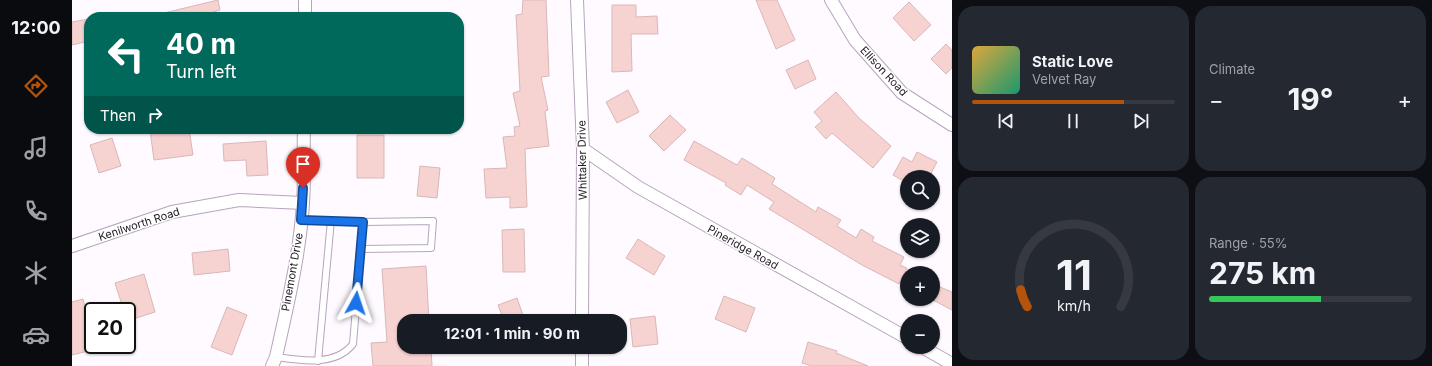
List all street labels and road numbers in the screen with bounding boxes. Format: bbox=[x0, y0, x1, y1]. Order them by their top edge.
street label: Ellison Road bbox=[857, 43, 911, 99]
street label: Whittaker Drive bbox=[574, 120, 590, 200]
street label: Kenilworth Road bbox=[97, 204, 181, 244]
street label: Pineridge Road bbox=[705, 222, 781, 272]
street label: Pinemont Drive bbox=[278, 232, 306, 312]

